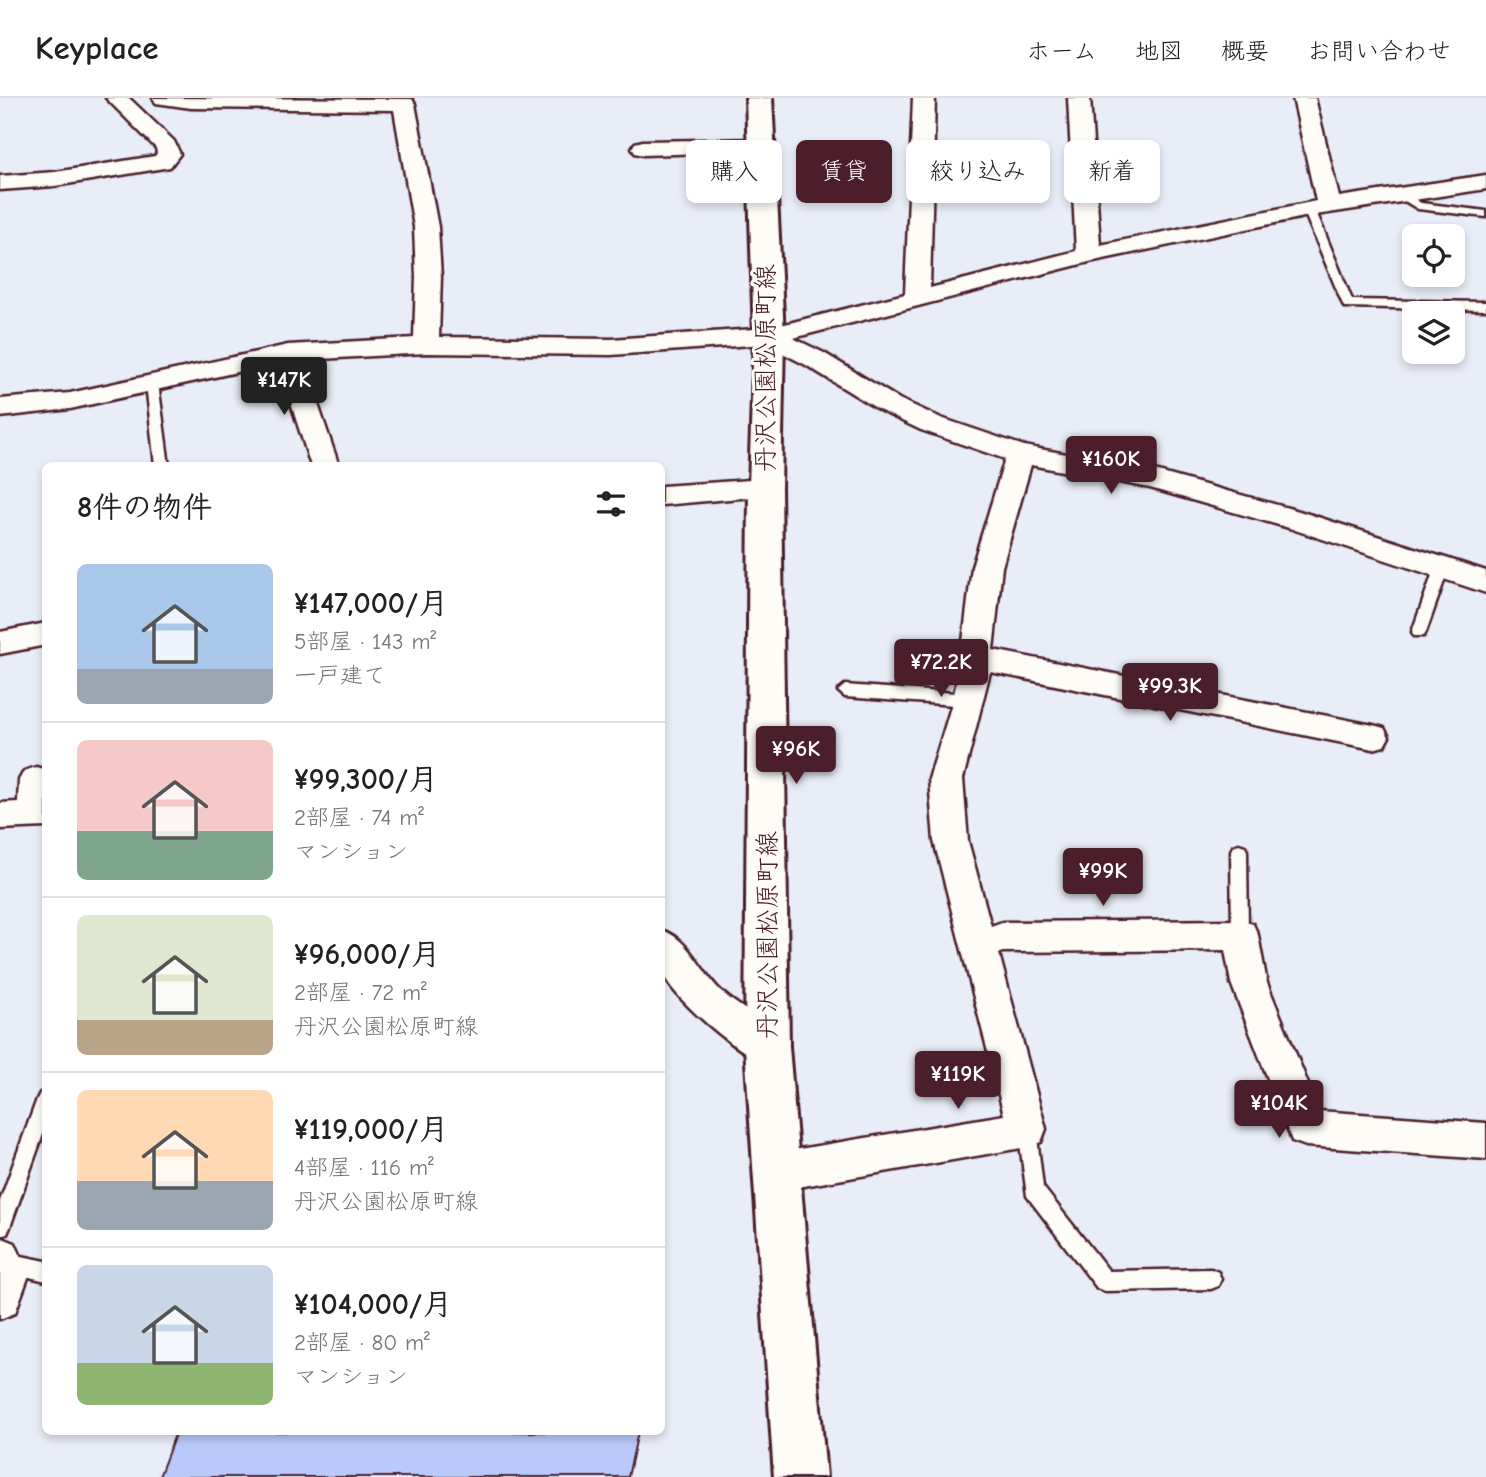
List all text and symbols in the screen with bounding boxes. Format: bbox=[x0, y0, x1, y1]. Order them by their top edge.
text: Keyplace bbox=[35, 29, 158, 67]
text: ホーム bbox=[1026, 37, 1097, 65]
text: 地図 bbox=[1135, 37, 1183, 65]
text: 概要 bbox=[1221, 37, 1269, 65]
text: お問い合わせ bbox=[1307, 37, 1451, 65]
chip: 購入 bbox=[686, 140, 782, 203]
chip: 賃貸 bbox=[796, 140, 892, 203]
chip: 絞り込み bbox=[906, 140, 1050, 203]
chip: 新着 bbox=[1064, 140, 1160, 203]
map controls bbox=[1402, 224, 1465, 364]
button: locate bbox=[1402, 224, 1465, 287]
street label: 丹沢公園松原町線 bbox=[751, 264, 781, 472]
button: layers bbox=[1402, 301, 1465, 364]
pin: ¥147K bbox=[235, 358, 333, 417]
text: ¥147K bbox=[257, 366, 311, 393]
pin: ¥160K bbox=[1062, 436, 1160, 496]
text: ¥160K bbox=[1082, 445, 1140, 472]
icon: filters bbox=[592, 485, 630, 523]
text: 8件の物件 bbox=[77, 490, 212, 525]
text: ¥147,000/月 bbox=[294, 586, 448, 621]
icon: home bbox=[133, 592, 217, 676]
text: 5部屋 · 143 m² bbox=[294, 628, 436, 655]
pin: ¥72.2K bbox=[884, 640, 998, 699]
text: ¥72.2K bbox=[910, 648, 972, 675]
text: 一戸建て bbox=[294, 662, 386, 689]
pin: ¥99.3K bbox=[1113, 664, 1227, 723]
text: ¥99.3K bbox=[1138, 672, 1202, 699]
pin: ¥96K bbox=[755, 726, 837, 786]
text: ¥96K bbox=[772, 735, 820, 762]
text: ¥99,300/月 bbox=[294, 762, 438, 797]
icon: home bbox=[133, 768, 217, 852]
text: 2部屋 · 74 m² bbox=[294, 804, 424, 831]
street label: 丹沢公園松原町線 bbox=[753, 831, 783, 1039]
text: マンション bbox=[294, 838, 408, 865]
pin: ¥99K bbox=[1062, 848, 1144, 908]
text: ¥99K bbox=[1079, 857, 1127, 884]
text: ¥96,000/月 bbox=[294, 937, 441, 972]
icon: home bbox=[133, 943, 217, 1027]
text: 2部屋 · 72 m² bbox=[294, 979, 427, 1006]
text: 丹沢公園松原町線 bbox=[294, 1013, 478, 1040]
pin: ¥119K bbox=[909, 1052, 1007, 1111]
text: ¥119K bbox=[931, 1060, 985, 1087]
pin: ¥104K bbox=[1230, 1080, 1328, 1140]
text: ¥104K bbox=[1250, 1089, 1308, 1116]
text: ¥119,000/月 bbox=[294, 1112, 448, 1147]
icon: home bbox=[133, 1118, 217, 1202]
text: 4部屋 · 116 m² bbox=[294, 1154, 434, 1181]
text: 丹沢公園松原町線 bbox=[294, 1188, 478, 1215]
text: ¥104,000/月 bbox=[294, 1287, 452, 1322]
icon: home bbox=[133, 1293, 217, 1377]
text: 2部屋 · 80 m² bbox=[294, 1329, 430, 1356]
text: マンション bbox=[294, 1363, 408, 1390]

